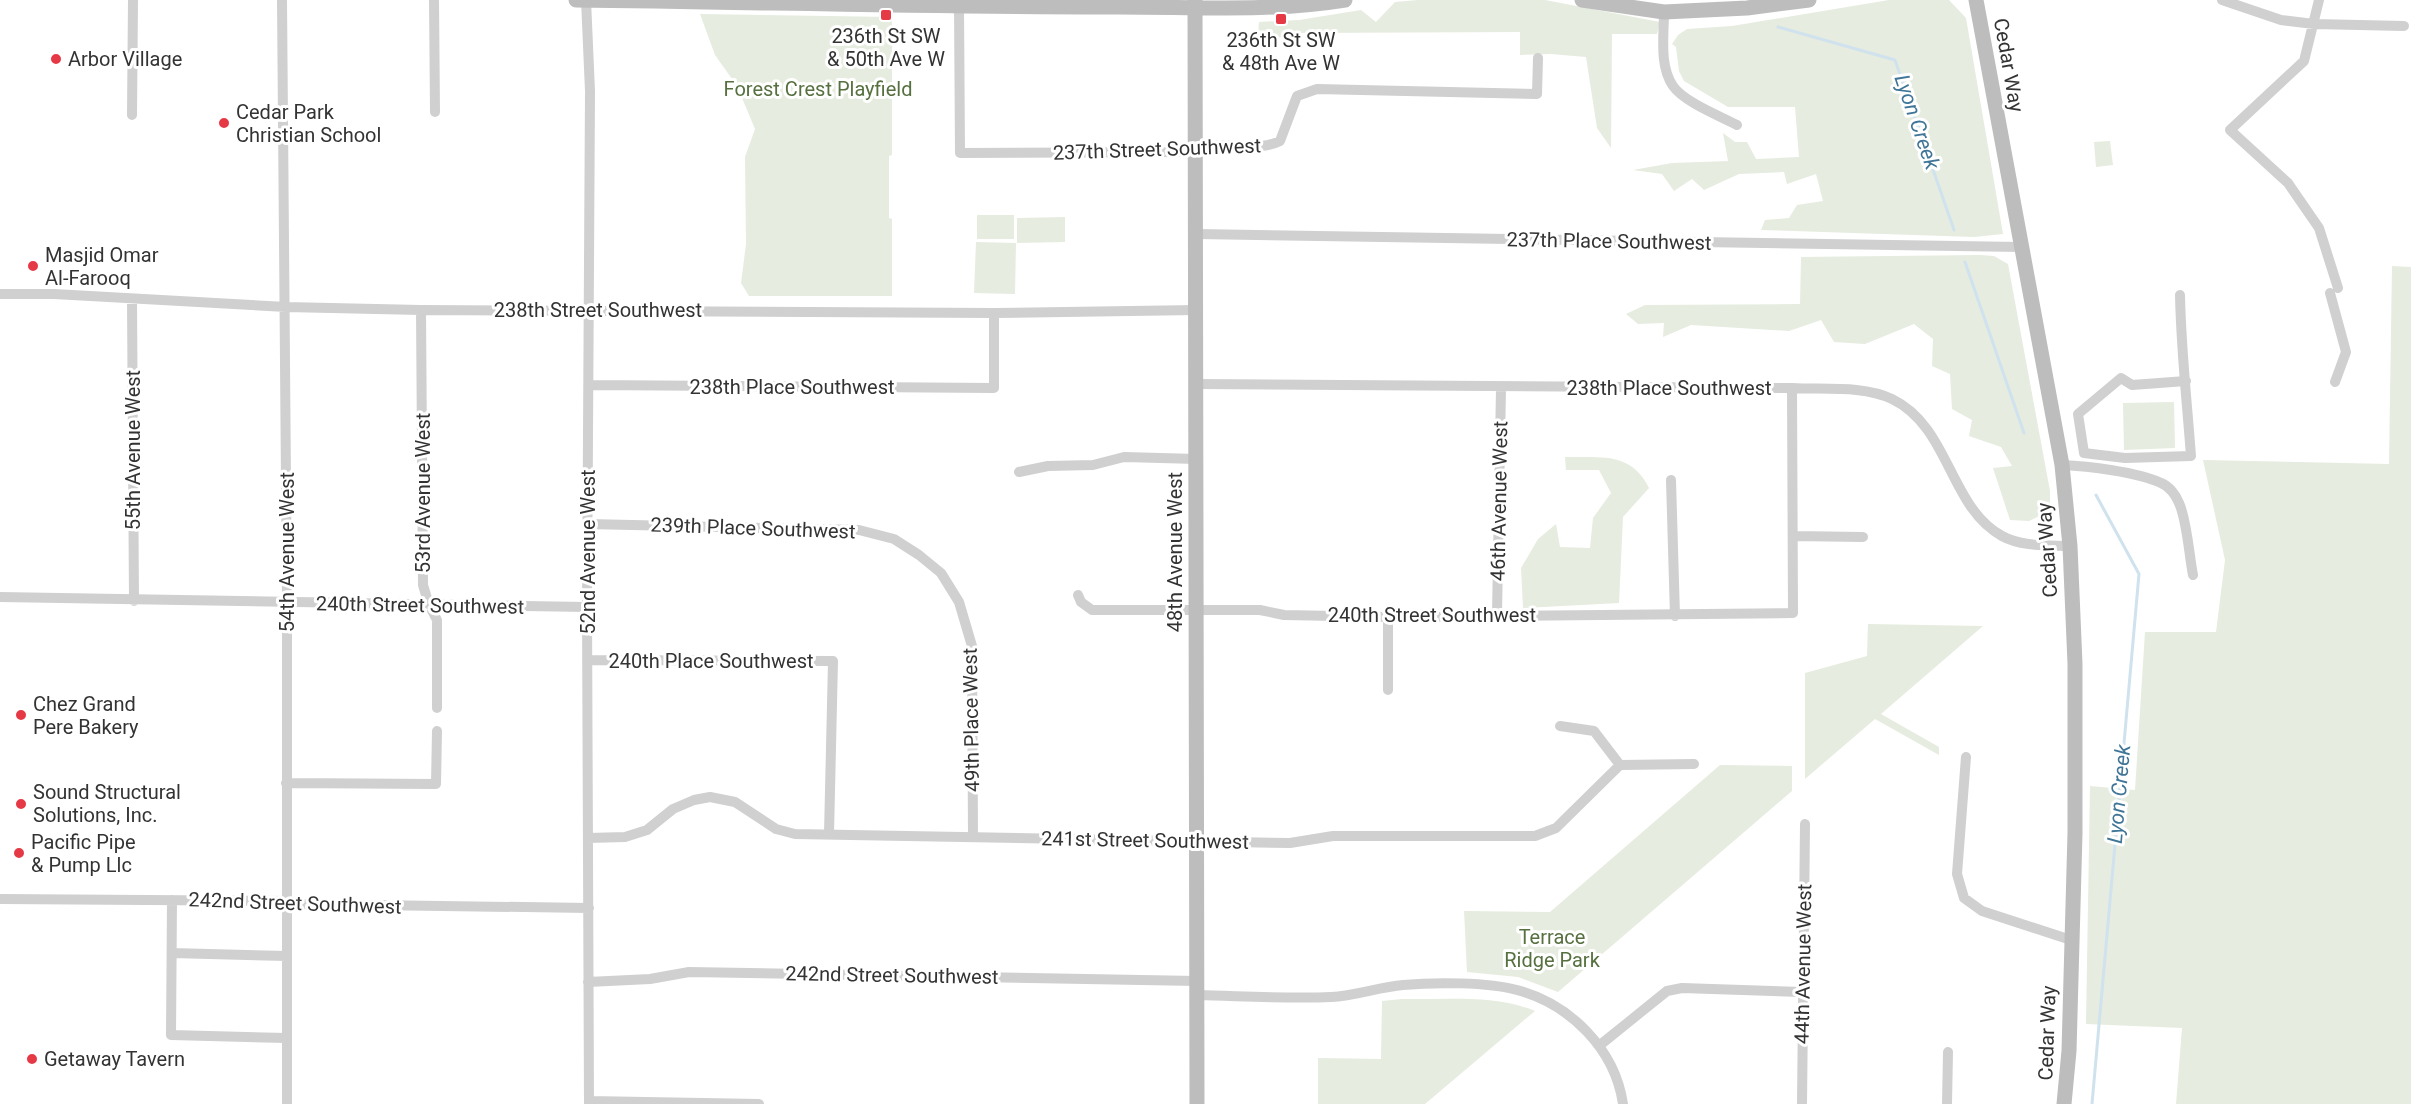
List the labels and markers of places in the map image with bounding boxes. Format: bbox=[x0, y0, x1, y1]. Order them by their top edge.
marker: 236th St SW & 50th Ave W bbox=[879, 8, 893, 22]
marker: 236th St SW & 48th Ave W bbox=[1274, 12, 1288, 26]
place label: 236th St SW & 50th Ave W bbox=[827, 24, 945, 71]
place label: 236th St SW & 48th Ave W bbox=[1222, 28, 1340, 75]
place label: Arbor Village bbox=[68, 47, 182, 71]
marker: Arbor Village bbox=[49, 52, 63, 66]
place label: Cedar Park Christian School bbox=[236, 100, 381, 147]
marker: Cedar Park Christian School bbox=[217, 116, 231, 130]
place label: Masjid Omar Al-Farooq bbox=[45, 243, 159, 290]
marker: Masjid Omar Al-Farooq bbox=[26, 259, 40, 273]
place label: Chez Grand Pere Bakery bbox=[33, 692, 139, 739]
marker: Chez Grand Pere Bakery bbox=[14, 708, 28, 722]
place label: Sound Structural Solutions, Inc. bbox=[33, 780, 181, 827]
marker: Sound Structural Solutions, Inc. bbox=[14, 797, 28, 811]
place label: Pacific Pipe & Pump Llc bbox=[31, 830, 136, 877]
marker: Pacific Pipe & Pump Llc bbox=[12, 846, 26, 860]
place label: Getaway Tavern bbox=[44, 1047, 185, 1071]
marker: Getaway Tavern bbox=[25, 1052, 39, 1066]

